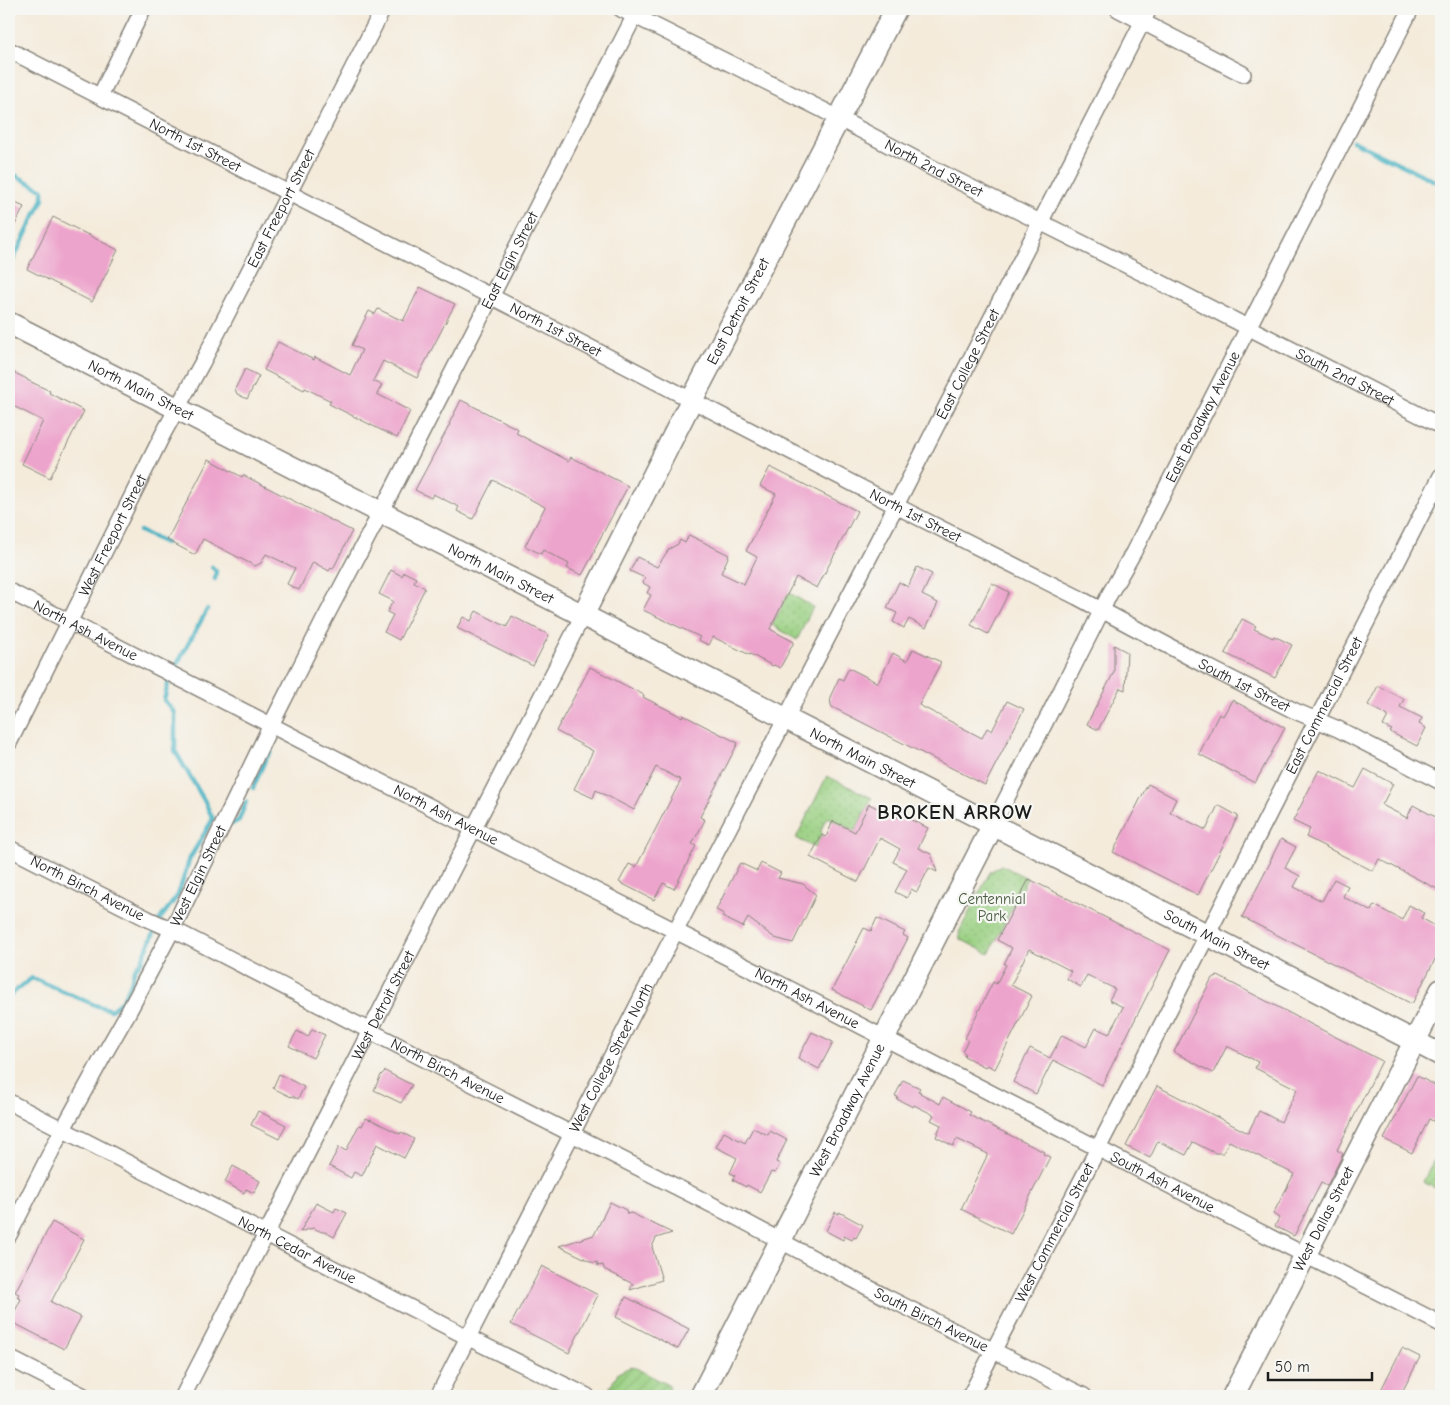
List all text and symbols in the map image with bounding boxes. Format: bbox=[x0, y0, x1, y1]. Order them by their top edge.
street label: North 1st Street bbox=[146, 114, 244, 176]
street label: North 2nd Street bbox=[882, 135, 986, 201]
street label: East Freeport Street bbox=[243, 145, 319, 270]
street label: East Elgin Street bbox=[477, 208, 542, 312]
street label: East Detroit Street bbox=[703, 254, 774, 368]
street label: North 1st Street bbox=[507, 299, 605, 361]
street label: East College Street bbox=[932, 305, 1004, 422]
street label: South 2nd Street bbox=[1293, 344, 1398, 410]
street label: East Broadway Avenue bbox=[1162, 348, 1244, 485]
street label: North Main Street bbox=[85, 356, 197, 425]
street label: West Freeport Street bbox=[75, 471, 151, 599]
street label: North 1st Street bbox=[867, 485, 965, 547]
street label: North Main Street bbox=[445, 539, 557, 608]
street label: North Ash Avenue bbox=[30, 596, 141, 665]
street label: East Commercial Street bbox=[1282, 633, 1367, 777]
street label: South 1st Street bbox=[1195, 655, 1294, 716]
street label: North Main Street bbox=[807, 723, 919, 793]
street label: North Ash Avenue bbox=[391, 781, 502, 849]
district label: BROKEN ARROW bbox=[877, 801, 1033, 824]
street label: West Elgin Street bbox=[166, 822, 230, 929]
street label: North Birch Avenue bbox=[27, 851, 148, 925]
park label: Centennial Park bbox=[958, 890, 1026, 925]
street label: South Main Street bbox=[1161, 905, 1273, 975]
street label: West Detroit Street bbox=[348, 947, 419, 1063]
street label: North Ash Avenue bbox=[752, 964, 863, 1033]
street label: West College Street North bbox=[565, 980, 657, 1135]
street label: North Birch Avenue bbox=[388, 1034, 508, 1108]
street label: West Broadway Avenue bbox=[806, 1040, 889, 1180]
street label: South Ash Avenue bbox=[1107, 1147, 1218, 1216]
street label: West Commercial Street bbox=[1011, 1159, 1098, 1305]
street label: West Dallas Street bbox=[1289, 1163, 1358, 1274]
street label: North Cedar Avenue bbox=[235, 1212, 360, 1288]
street label: South Birch Avenue bbox=[871, 1283, 992, 1356]
scale bar bbox=[1268, 1350, 1371, 1382]
text: 50 m bbox=[1275, 1358, 1310, 1376]

